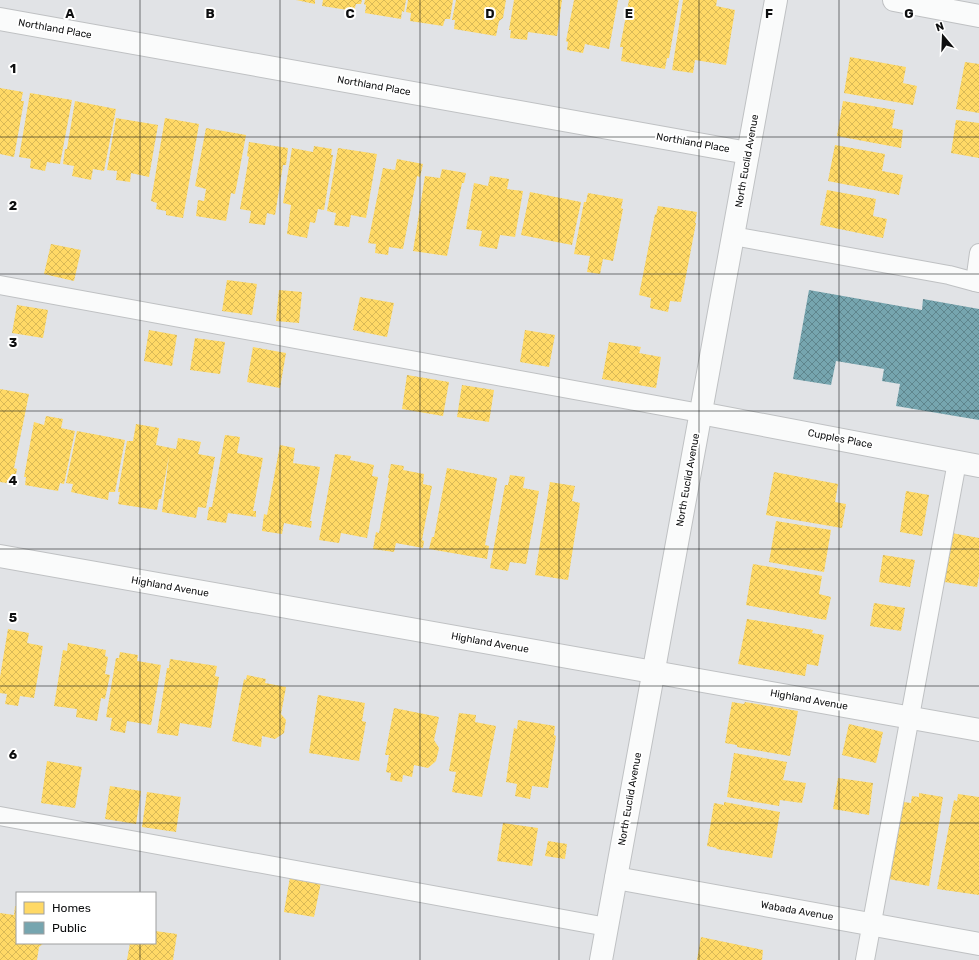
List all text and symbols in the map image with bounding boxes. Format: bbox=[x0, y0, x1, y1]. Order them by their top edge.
text: A bbox=[65, 6, 75, 21]
text: B bbox=[205, 6, 215, 21]
text: C bbox=[345, 6, 355, 21]
text: D bbox=[485, 6, 495, 21]
text: E bbox=[625, 6, 633, 21]
text: F bbox=[765, 6, 773, 21]
text: G bbox=[904, 6, 914, 21]
north arrow bbox=[923, 16, 963, 56]
street label: Northland Place bbox=[17, 17, 93, 41]
text: N bbox=[934, 20, 946, 34]
text: 1 bbox=[10, 61, 16, 76]
street label: Northland Place bbox=[336, 74, 412, 98]
street label: North Euclid Avenue bbox=[733, 113, 761, 209]
street label: Northland Place bbox=[655, 131, 731, 155]
text: 2 bbox=[9, 198, 17, 213]
text: 3 bbox=[9, 335, 18, 350]
street label: Cupples Place bbox=[807, 427, 874, 451]
street label: North Euclid Avenue bbox=[674, 432, 702, 528]
text: 4 bbox=[9, 473, 18, 488]
street label: Highland Avenue bbox=[130, 574, 210, 600]
text: 5 bbox=[9, 610, 17, 625]
street label: Highland Avenue bbox=[450, 630, 530, 656]
street label: Highland Avenue bbox=[769, 687, 849, 713]
text: 6 bbox=[9, 747, 18, 762]
street label: North Euclid Avenue bbox=[616, 751, 644, 847]
legend bbox=[16, 892, 156, 944]
street label: Wabada Avenue bbox=[760, 899, 835, 923]
text: Homes bbox=[52, 901, 91, 915]
text: Public bbox=[52, 921, 87, 935]

